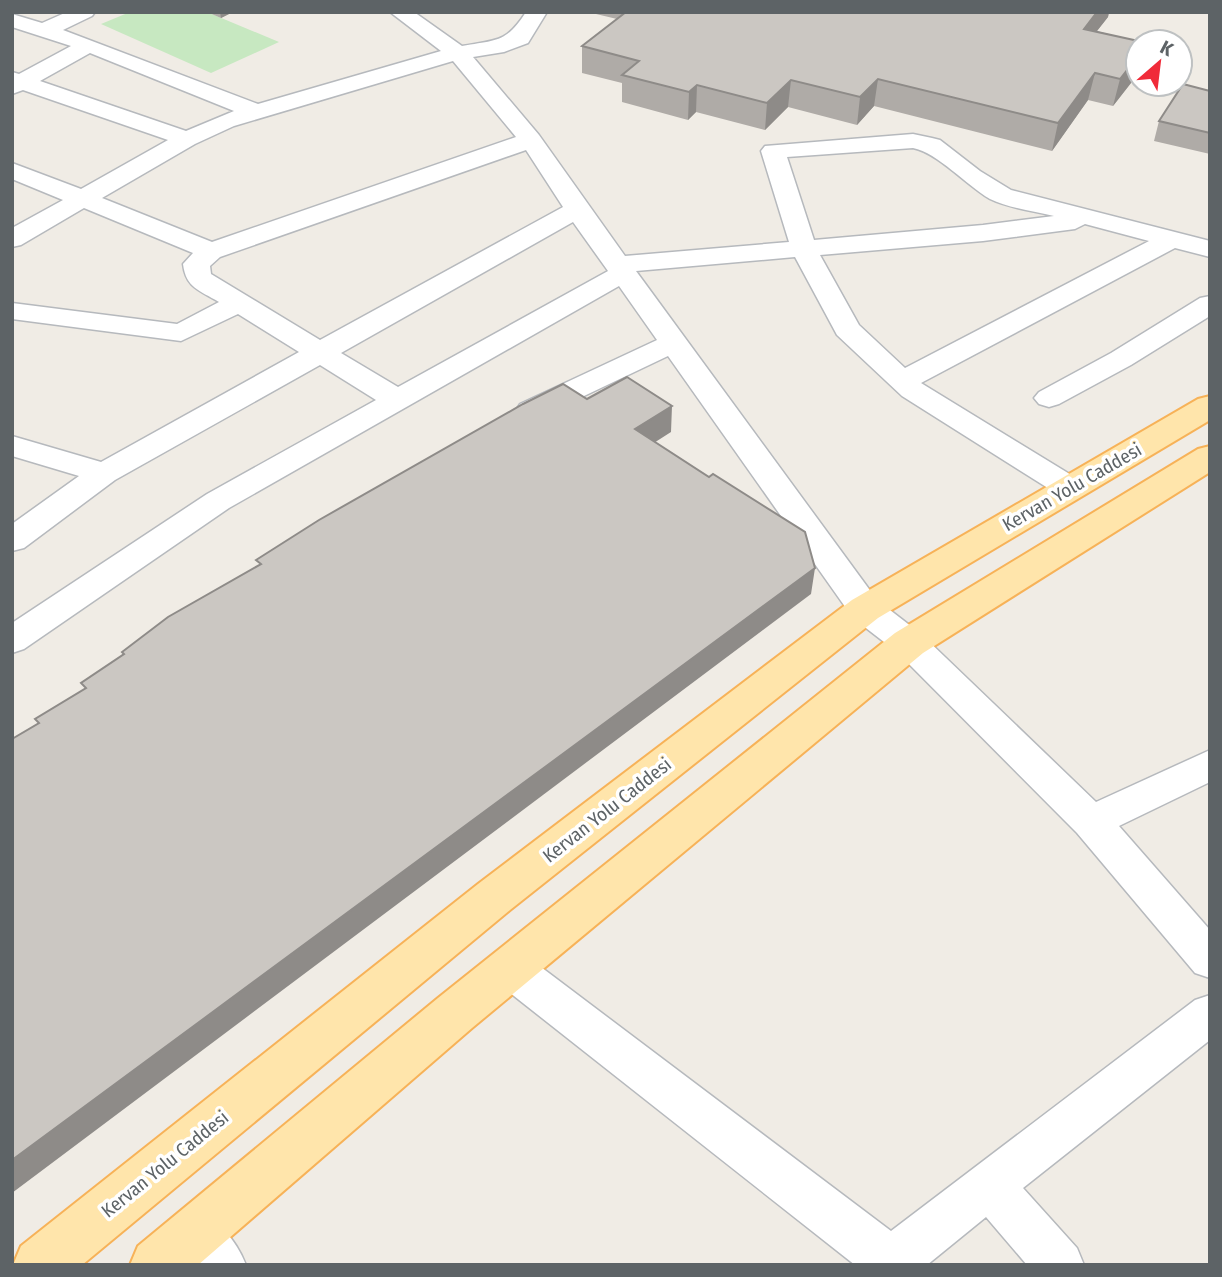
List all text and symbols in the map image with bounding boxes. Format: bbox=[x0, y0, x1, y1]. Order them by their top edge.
north arrow bbox=[1124, 28, 1194, 98]
text: K bbox=[1156, 36, 1178, 62]
street label: Kervan Yolu Caddesi bbox=[998, 438, 1146, 536]
street label: Kervan Yolu Caddesi bbox=[538, 753, 676, 867]
street label: Kervan Yolu Caddesi bbox=[97, 1106, 233, 1222]

